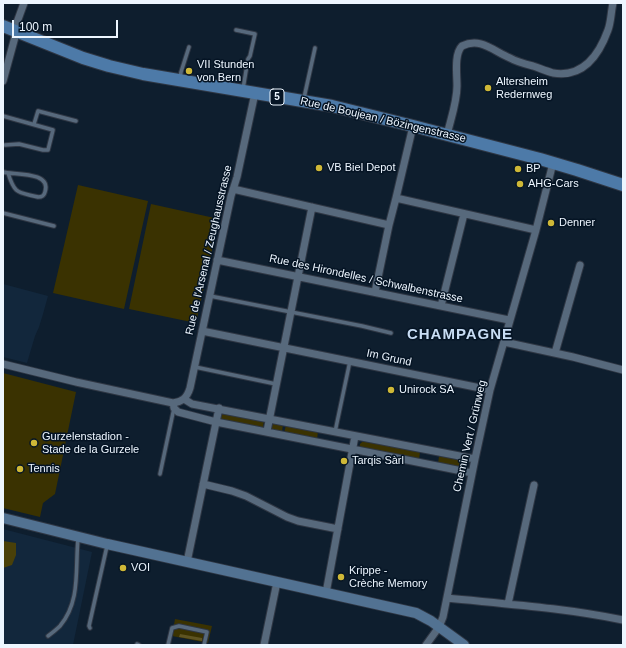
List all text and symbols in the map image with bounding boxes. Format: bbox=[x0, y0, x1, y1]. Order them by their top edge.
scale bar bbox=[14, 12, 120, 38]
text: 100 m bbox=[19, 20, 52, 34]
place label: VII Stunden von Bern bbox=[197, 58, 254, 84]
marker: VII Stunden von Bern bbox=[184, 66, 194, 76]
place label: Altersheim Redernweg bbox=[496, 75, 552, 101]
marker: Altersheim Redernweg bbox=[483, 83, 493, 93]
road number: 5 bbox=[270, 89, 284, 105]
street label: Rue de Boujean / Bözingenstrasse bbox=[299, 95, 467, 145]
place label: VB Biel Depot bbox=[327, 161, 395, 175]
place label: BP bbox=[526, 162, 541, 176]
marker: VB Biel Depot bbox=[314, 163, 324, 173]
street label: Rue de l'Arsenal / Zeughausstrasse bbox=[183, 164, 235, 336]
marker: BP bbox=[513, 164, 523, 174]
place label: AHG-Cars bbox=[528, 177, 579, 191]
marker: AHG-Cars bbox=[515, 179, 525, 189]
place label: Denner bbox=[559, 216, 595, 230]
marker: Denner bbox=[546, 218, 556, 228]
street label: Rue des Hirondelles / Schwalbenstrasse bbox=[268, 252, 464, 306]
district label: CHAMPAGNE bbox=[407, 326, 513, 344]
street label: Im Grund bbox=[365, 347, 413, 369]
street label: Chemin Vert / Grünweg bbox=[451, 379, 489, 493]
place label: Unirock SA bbox=[399, 383, 454, 397]
marker: Unirock SA bbox=[386, 385, 396, 395]
place label: Gurzelenstadion - Stade de la Gurzele bbox=[42, 430, 139, 456]
marker: Gurzelenstadion - Stade de la Gurzele bbox=[29, 438, 39, 448]
place label: Tarqis Sàrl bbox=[352, 454, 404, 468]
marker: Tarqis Sàrl bbox=[339, 456, 349, 466]
place label: Tennis bbox=[28, 462, 60, 476]
marker: Tennis bbox=[15, 464, 25, 474]
place label: VOI bbox=[131, 561, 150, 575]
marker: VOI bbox=[118, 563, 128, 573]
place label: Krippe - Crèche Memory bbox=[349, 564, 427, 590]
marker: Krippe - Crèche Memory bbox=[336, 572, 346, 582]

